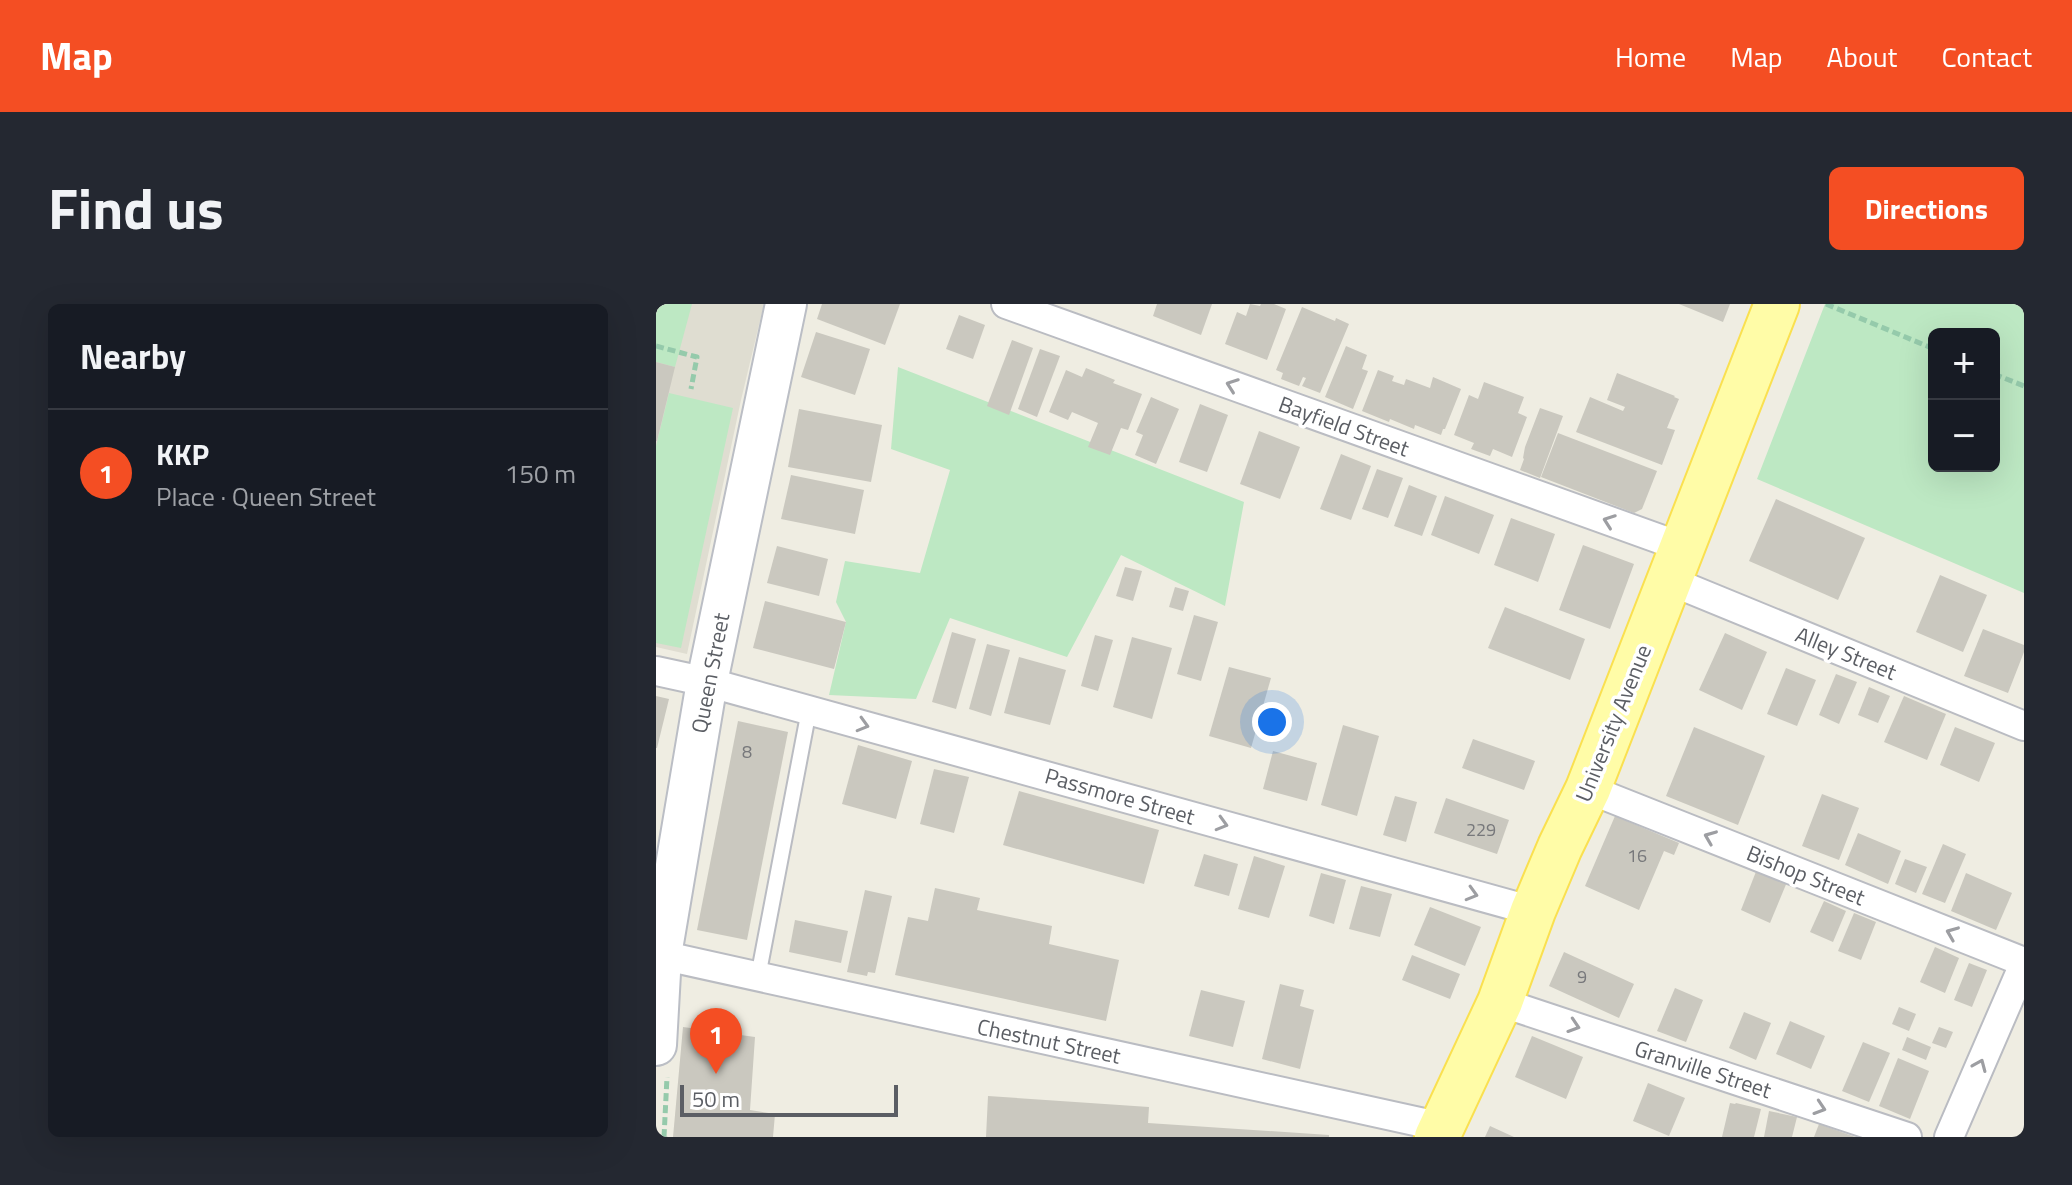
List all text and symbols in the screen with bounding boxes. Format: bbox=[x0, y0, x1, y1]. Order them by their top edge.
text: Map bbox=[40, 27, 113, 85]
text: Home bbox=[1615, 35, 1686, 78]
text: Map bbox=[1730, 35, 1783, 78]
text: About bbox=[1827, 35, 1897, 78]
text: Contact bbox=[1941, 35, 2032, 78]
text: Find us bbox=[48, 166, 224, 251]
button: Directions bbox=[1829, 167, 2024, 250]
map controls bbox=[1928, 328, 2000, 472]
button: + bbox=[1928, 328, 2000, 400]
text: Nearby bbox=[80, 330, 186, 382]
one-way arrow bbox=[1226, 379, 1240, 395]
street label: Bayfield Street bbox=[1274, 387, 1414, 465]
button: − bbox=[1928, 400, 2000, 472]
text: KKP bbox=[156, 431, 209, 477]
text: 1 bbox=[99, 454, 113, 493]
text: 150 m bbox=[505, 454, 576, 493]
text: Place · Queen Street bbox=[156, 477, 376, 516]
one-way arrow bbox=[1602, 514, 1616, 531]
street label: Queen Street bbox=[682, 610, 738, 736]
street label: Alley Street bbox=[1790, 617, 1902, 689]
street label: University Avenue bbox=[1566, 639, 1660, 807]
your location bbox=[1252, 702, 1292, 742]
one-way arrow bbox=[856, 716, 870, 732]
house number: 8 bbox=[742, 738, 752, 765]
street label: Passmore Street bbox=[1041, 758, 1199, 834]
one-way arrow bbox=[1214, 815, 1228, 832]
house number: 229 bbox=[1466, 816, 1496, 843]
one-way arrow bbox=[1704, 830, 1718, 847]
street label: Bishop Street bbox=[1742, 836, 1871, 914]
house number: 16 bbox=[1627, 842, 1647, 869]
one-way arrow bbox=[1465, 885, 1479, 901]
one-way arrow bbox=[1946, 926, 1960, 943]
house number: 9 bbox=[1577, 963, 1587, 990]
pin: 1 bbox=[690, 1008, 742, 1074]
street label: Chestnut Street bbox=[974, 1009, 1124, 1073]
one-way arrow bbox=[1566, 1017, 1580, 1033]
street label: Granville Street bbox=[1630, 1031, 1776, 1107]
one-way arrow bbox=[1970, 1059, 1986, 1074]
scale bar bbox=[680, 1081, 898, 1117]
text: 50 m bbox=[692, 1082, 740, 1116]
one-way arrow bbox=[1813, 1099, 1827, 1115]

